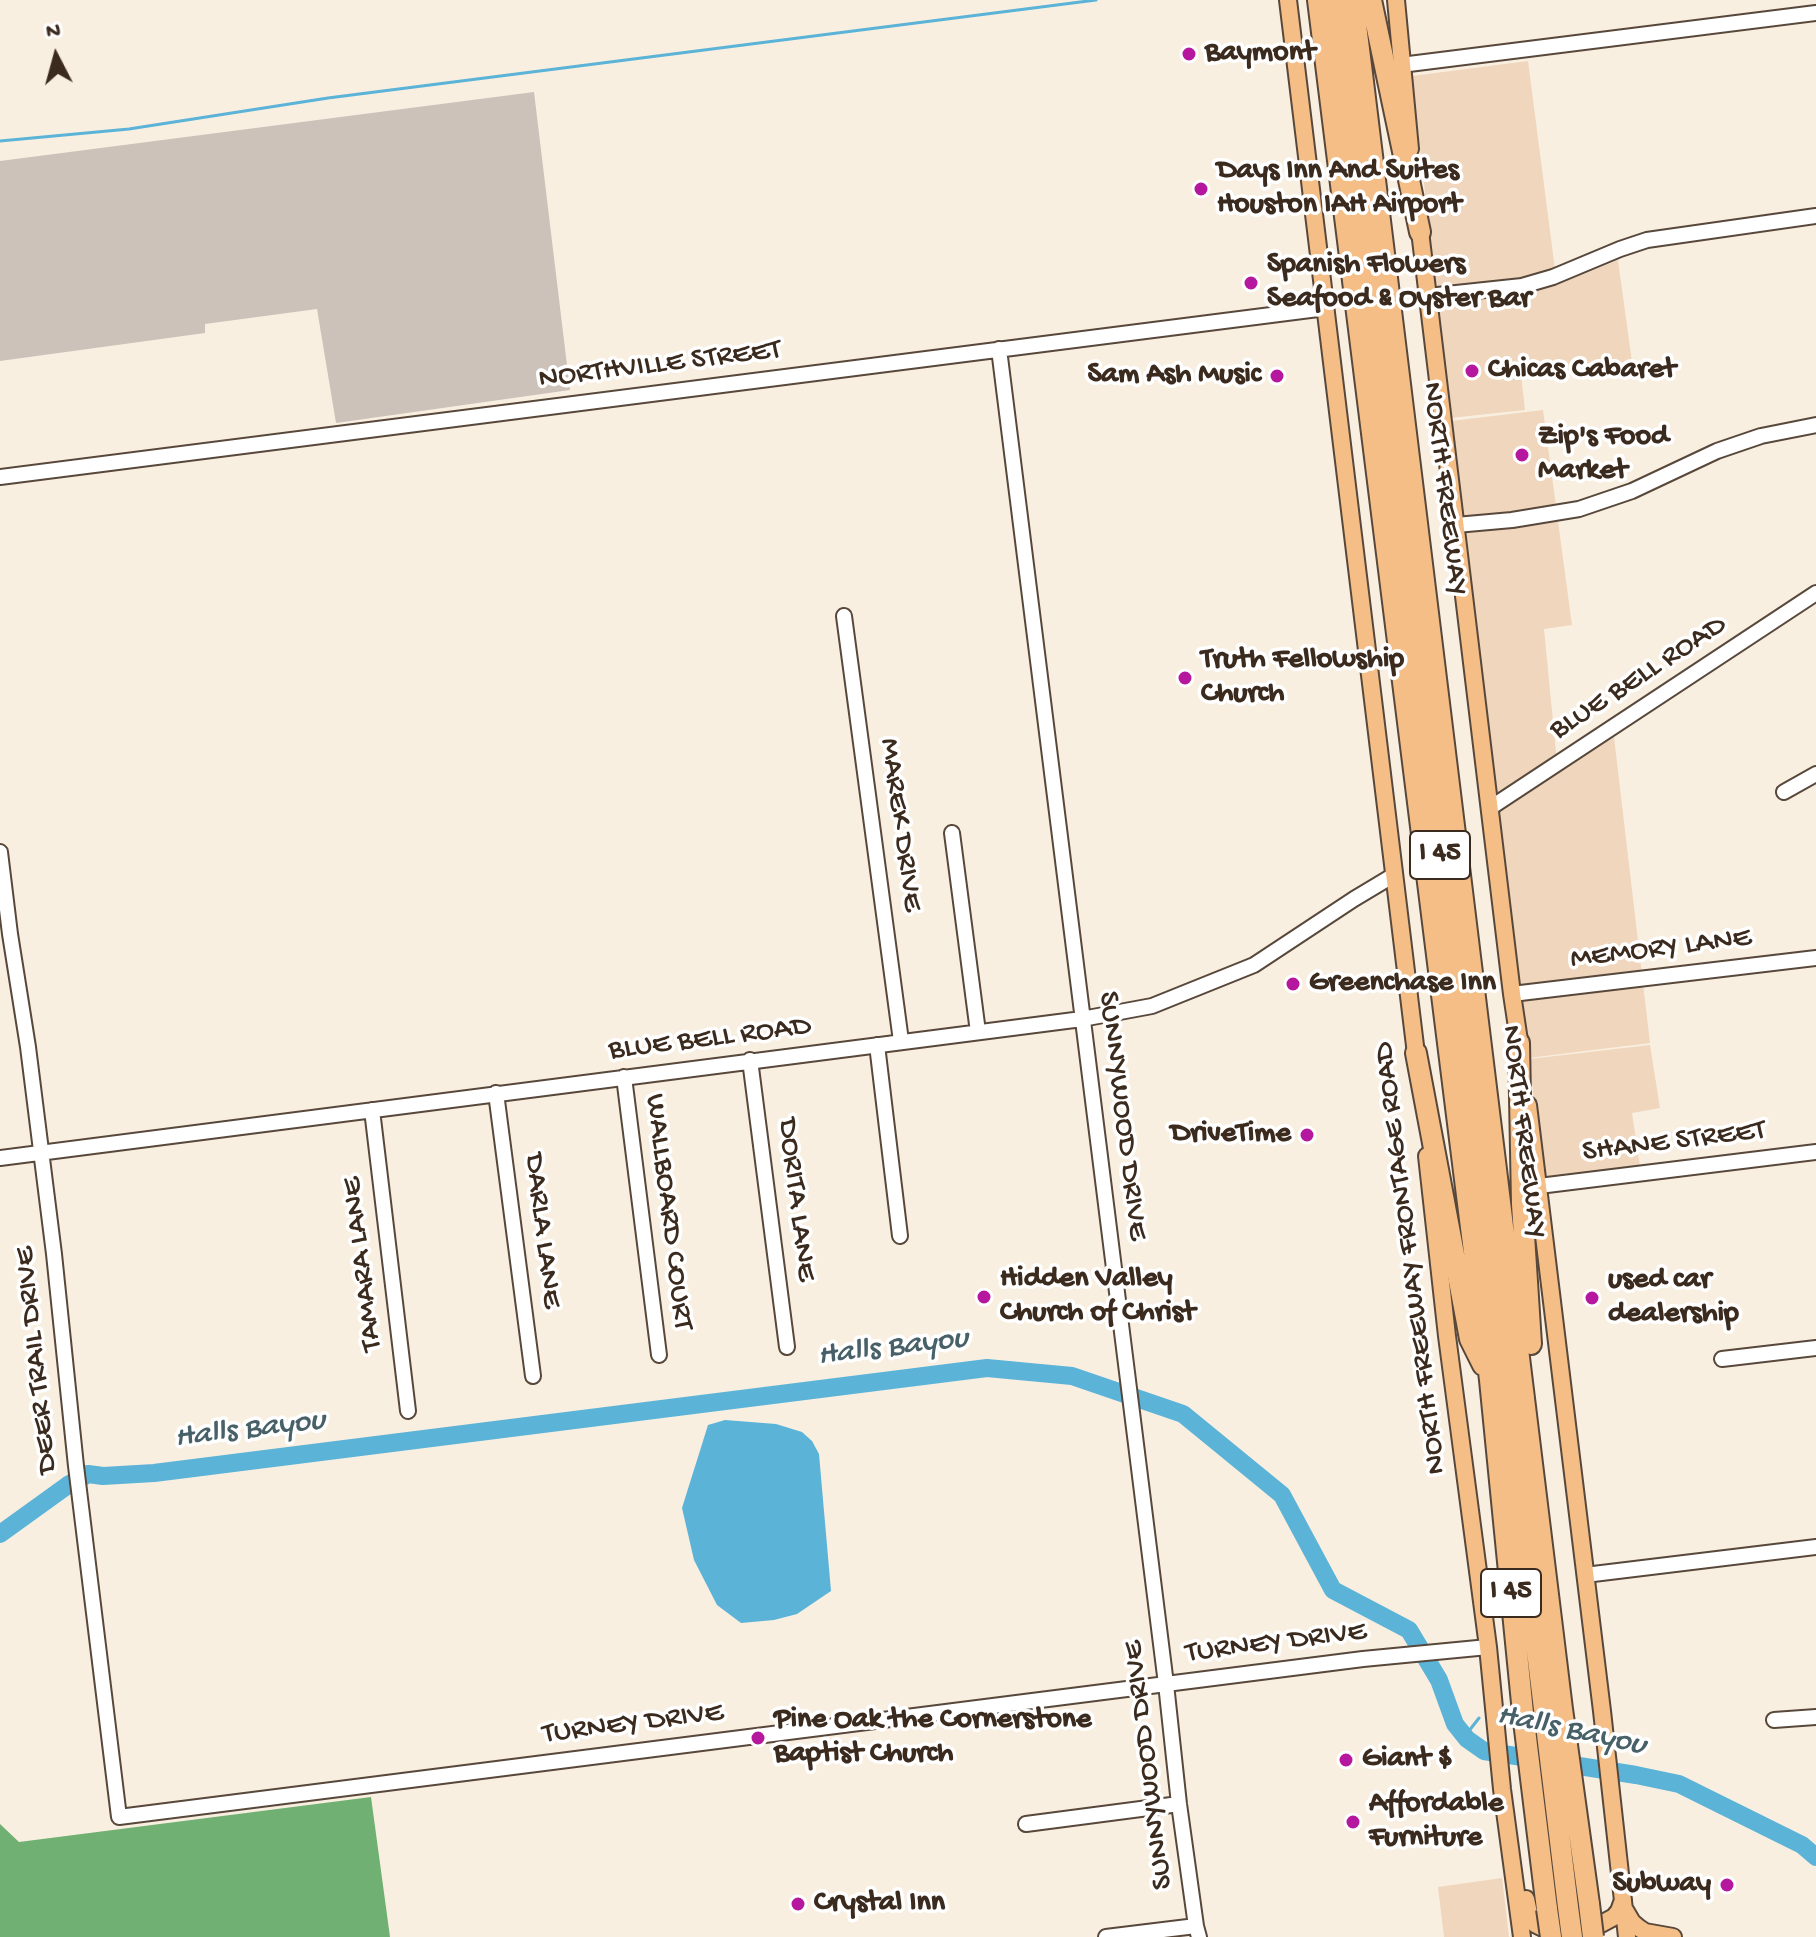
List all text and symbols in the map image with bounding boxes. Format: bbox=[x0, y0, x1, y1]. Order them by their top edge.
north arrow bbox=[16, 16, 96, 96]
text: N bbox=[45, 18, 62, 46]
place label: Baymont bbox=[1205, 36, 1315, 72]
marker: Baymont bbox=[1180, 45, 1198, 63]
place label: Days Inn And Suites Houston IAH Airport bbox=[1217, 154, 1461, 224]
marker: Days Inn And Suites Houston IAH Airport bbox=[1192, 180, 1210, 198]
place label: Spanish Flowers Seafood & Oyster Bar bbox=[1267, 248, 1531, 318]
marker: Spanish Flowers Seafood & Oyster Bar bbox=[1242, 274, 1260, 292]
street label: NORTHVILLE STREET bbox=[537, 333, 783, 399]
place label: Chicas Cabaret bbox=[1488, 353, 1676, 389]
place label: Sam Ash Music bbox=[1087, 358, 1261, 394]
marker: Chicas Cabaret bbox=[1463, 362, 1481, 380]
marker: Sam Ash Music bbox=[1268, 367, 1286, 385]
street label: NORTH FREEWAY bbox=[1412, 380, 1474, 598]
place label: Zip's Food Market bbox=[1538, 420, 1669, 490]
marker: Zip's Food Market bbox=[1513, 446, 1531, 464]
street label: BLUE BELL ROAD bbox=[1544, 608, 1734, 750]
place label: Truth Fellowship Church bbox=[1201, 643, 1404, 714]
marker: Truth Fellowship Church bbox=[1176, 669, 1194, 687]
street label: MAREK DRIVE bbox=[869, 736, 929, 914]
road number: I 45 bbox=[1410, 831, 1470, 879]
street label: MEMORY LANE bbox=[1568, 921, 1754, 979]
place label: Greenchase Inn bbox=[1309, 966, 1496, 1002]
marker: Greenchase Inn bbox=[1284, 975, 1302, 993]
street label: SUNNYWOOD DRIVE bbox=[1088, 990, 1154, 1242]
street label: BLUE BELL ROAD bbox=[607, 1010, 813, 1070]
street label: NORTH FREEWAY bbox=[1491, 1023, 1553, 1241]
street label: NORTH FREEWAY FRONTAGE ROAD bbox=[1368, 1040, 1456, 1476]
street label: WALLBOARD COURT bbox=[635, 1092, 699, 1332]
street label: SHANE STREET bbox=[1580, 1114, 1768, 1172]
street label: DORITA LANE bbox=[767, 1116, 823, 1284]
place label: DriveTime bbox=[1171, 1117, 1291, 1153]
marker: DriveTime bbox=[1298, 1126, 1316, 1144]
street label: DARLA LANE bbox=[514, 1152, 568, 1310]
street label: TAMARA LANE bbox=[335, 1175, 393, 1353]
street label: DEER TRAIL DRIVE bbox=[8, 1245, 68, 1475]
place label: Hidden Valley Church of Christ bbox=[1000, 1262, 1195, 1332]
place label: used car dealership bbox=[1608, 1263, 1739, 1334]
marker: Hidden Valley Church of Christ bbox=[975, 1288, 993, 1306]
marker: used car dealership bbox=[1583, 1289, 1601, 1307]
water label: Halls Bayou bbox=[816, 1321, 970, 1377]
water label: Halls Bayou bbox=[173, 1403, 327, 1459]
road number: I 45 bbox=[1481, 1569, 1541, 1617]
street label: TURNEY DRIVE bbox=[1184, 1615, 1368, 1673]
street label: SUNNYWOOD DRIVE bbox=[1117, 1639, 1183, 1891]
street label: TURNEY DRIVE bbox=[541, 1696, 725, 1754]
water label: Halls Bayou bbox=[1493, 1698, 1649, 1766]
place label: Pine Oak the Cornerstone Baptist Church bbox=[774, 1703, 1091, 1774]
marker: Pine Oak the Cornerstone Baptist Church bbox=[749, 1729, 767, 1747]
place label: Giant $ bbox=[1362, 1742, 1451, 1778]
marker: Giant $ bbox=[1337, 1751, 1355, 1769]
place label: Affordable Furniture bbox=[1369, 1787, 1503, 1858]
marker: Affordable Furniture bbox=[1344, 1813, 1362, 1831]
place label: Subway bbox=[1613, 1867, 1711, 1903]
marker: Subway bbox=[1718, 1876, 1736, 1894]
place label: Crystal Inn bbox=[814, 1886, 945, 1922]
marker: Crystal Inn bbox=[789, 1895, 807, 1913]

